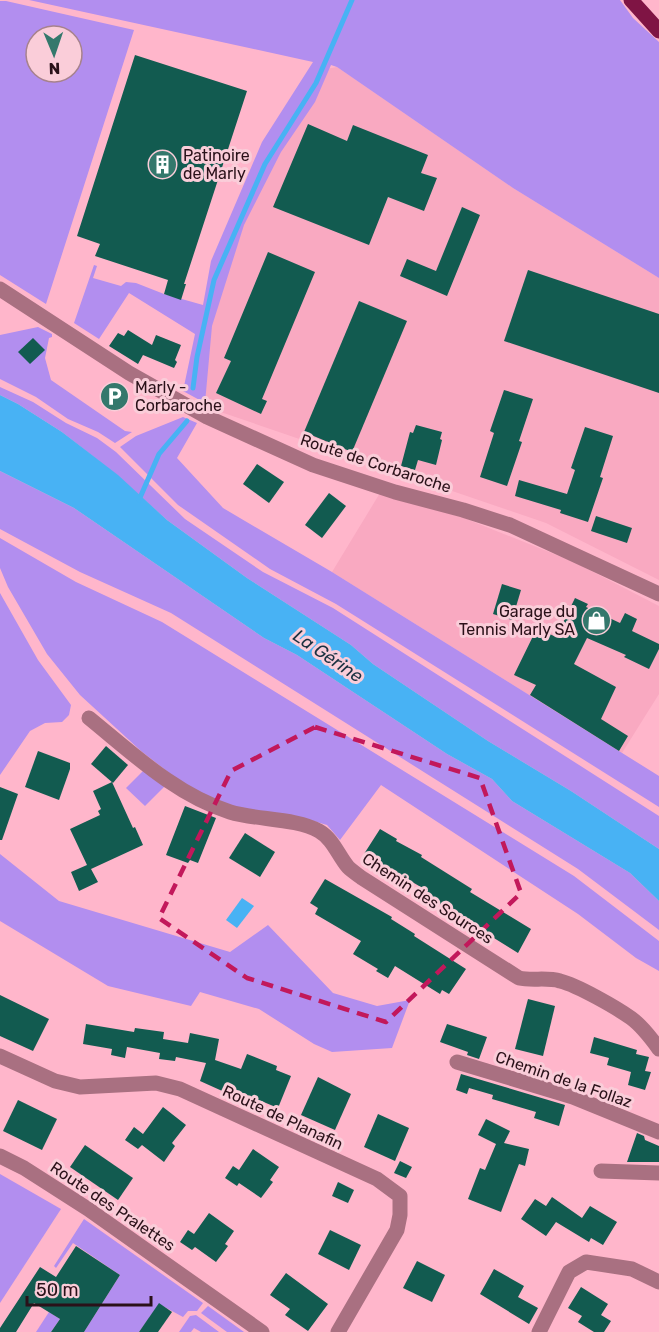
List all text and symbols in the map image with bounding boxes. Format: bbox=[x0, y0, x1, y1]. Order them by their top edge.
north arrow bbox=[24, 24, 84, 84]
text: N bbox=[48, 59, 61, 78]
place label: Patinoire de Marly bbox=[183, 146, 250, 183]
building icon: Patinoire de Marly bbox=[146, 148, 178, 180]
place label: Marly - Corbaroche bbox=[135, 378, 222, 415]
parking icon: Marly - Corbaroche bbox=[98, 380, 130, 412]
street label: Route de Corbaroche bbox=[298, 430, 454, 497]
place label: Garage du Tennis Marly SA bbox=[459, 602, 575, 639]
shop icon: Garage du Tennis Marly SA bbox=[580, 604, 612, 636]
water label: La Gérine bbox=[289, 625, 367, 687]
street label: Chemin des Sources bbox=[359, 849, 497, 948]
street label: Chemin de la Follaz bbox=[493, 1047, 635, 1112]
street label: Route de Planafin bbox=[220, 1081, 346, 1154]
street label: Route des Pralettes bbox=[47, 1158, 179, 1255]
scale bar bbox=[27, 1269, 152, 1307]
text: 50 m bbox=[36, 1279, 79, 1301]

